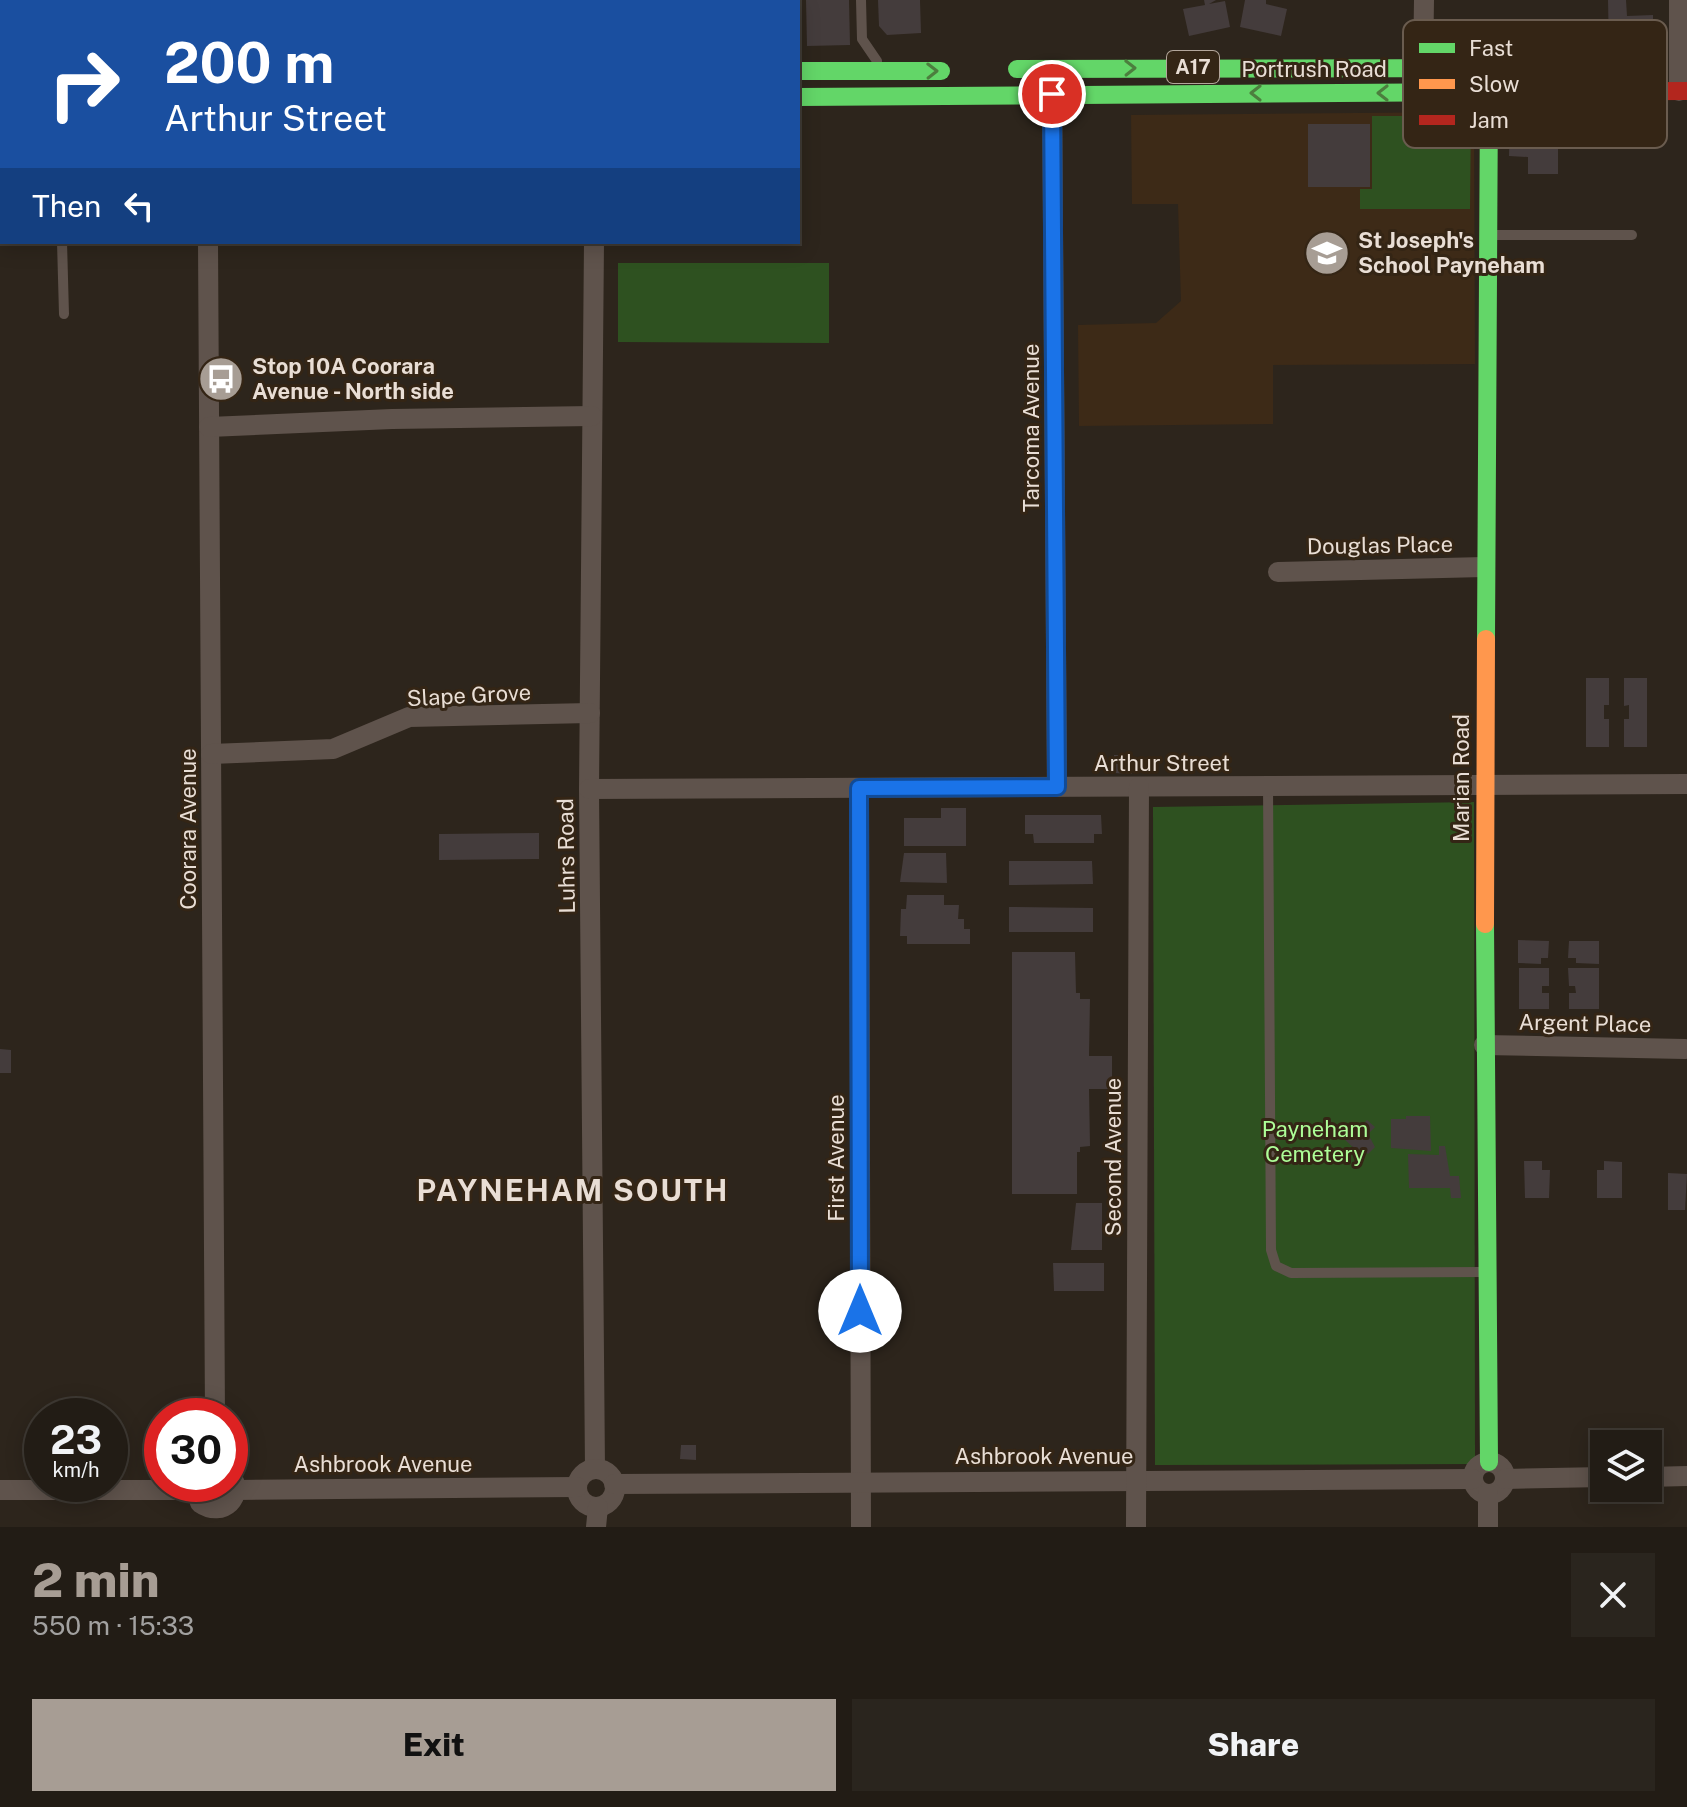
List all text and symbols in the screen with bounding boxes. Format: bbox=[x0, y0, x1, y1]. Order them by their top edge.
legend bbox=[1403, 20, 1667, 148]
text: 200 m bbox=[164, 30, 334, 96]
icon: right bbox=[32, 32, 136, 136]
text: Fast bbox=[1469, 35, 1513, 61]
road number: A17 bbox=[1167, 51, 1219, 83]
street label: Portrush Road bbox=[1241, 56, 1387, 82]
one-way arrow bbox=[1124, 59, 1137, 77]
pin bbox=[1018, 60, 1086, 128]
one-way arrow bbox=[926, 62, 939, 79]
text: Slow bbox=[1469, 71, 1519, 97]
icon: arrive bbox=[1030, 72, 1074, 116]
one-way arrow bbox=[1249, 84, 1262, 102]
one-way arrow bbox=[1376, 84, 1389, 102]
text: Arthur Street bbox=[164, 97, 387, 139]
text: Jam bbox=[1469, 107, 1509, 133]
icon: left bbox=[117, 184, 161, 228]
text: Then bbox=[32, 188, 101, 224]
place label: St Joseph's School Payneham bbox=[1358, 227, 1545, 278]
school or university icon: St Joseph's School Payneham bbox=[1303, 229, 1351, 277]
street label: Tarcoma Avenue bbox=[1018, 344, 1044, 512]
place label: Stop 10A Coorara Avenue - North side bbox=[252, 353, 454, 404]
bus stop icon: Stop 10A Coorara Avenue - North side bbox=[197, 355, 245, 403]
street label: Douglas Place bbox=[1307, 531, 1453, 559]
street label: Slape Grove bbox=[406, 679, 532, 711]
street label: Marian Road bbox=[1448, 714, 1474, 842]
street label: Coorara Avenue bbox=[175, 748, 201, 910]
street label: Arthur Street bbox=[1094, 750, 1230, 776]
street label: Luhrs Road bbox=[552, 798, 580, 914]
street label: Argent Place bbox=[1518, 1009, 1652, 1037]
street label: Second Avenue bbox=[1100, 1078, 1126, 1236]
street label: First Avenue bbox=[823, 1094, 849, 1222]
park label: Payneham Cemetery bbox=[1262, 1116, 1368, 1167]
district label: PAYNEHAM SOUTH bbox=[417, 1172, 729, 1208]
position arrow bbox=[818, 1269, 902, 1353]
speed limit sign: 30 bbox=[144, 1398, 248, 1502]
text: 23 bbox=[50, 1416, 102, 1463]
map controls bbox=[1590, 1430, 1662, 1502]
button: layers bbox=[1590, 1430, 1662, 1502]
street label: Ashbrook Avenue bbox=[955, 1443, 1133, 1469]
street label: Ashbrook Avenue bbox=[294, 1451, 472, 1477]
text: km/h bbox=[52, 1458, 100, 1482]
text: 2 min bbox=[32, 1551, 160, 1608]
button: close bbox=[1571, 1553, 1655, 1637]
text: 550 m · 15:33 bbox=[32, 1610, 194, 1641]
button: Exit bbox=[32, 1699, 836, 1791]
button: Share bbox=[852, 1699, 1655, 1791]

